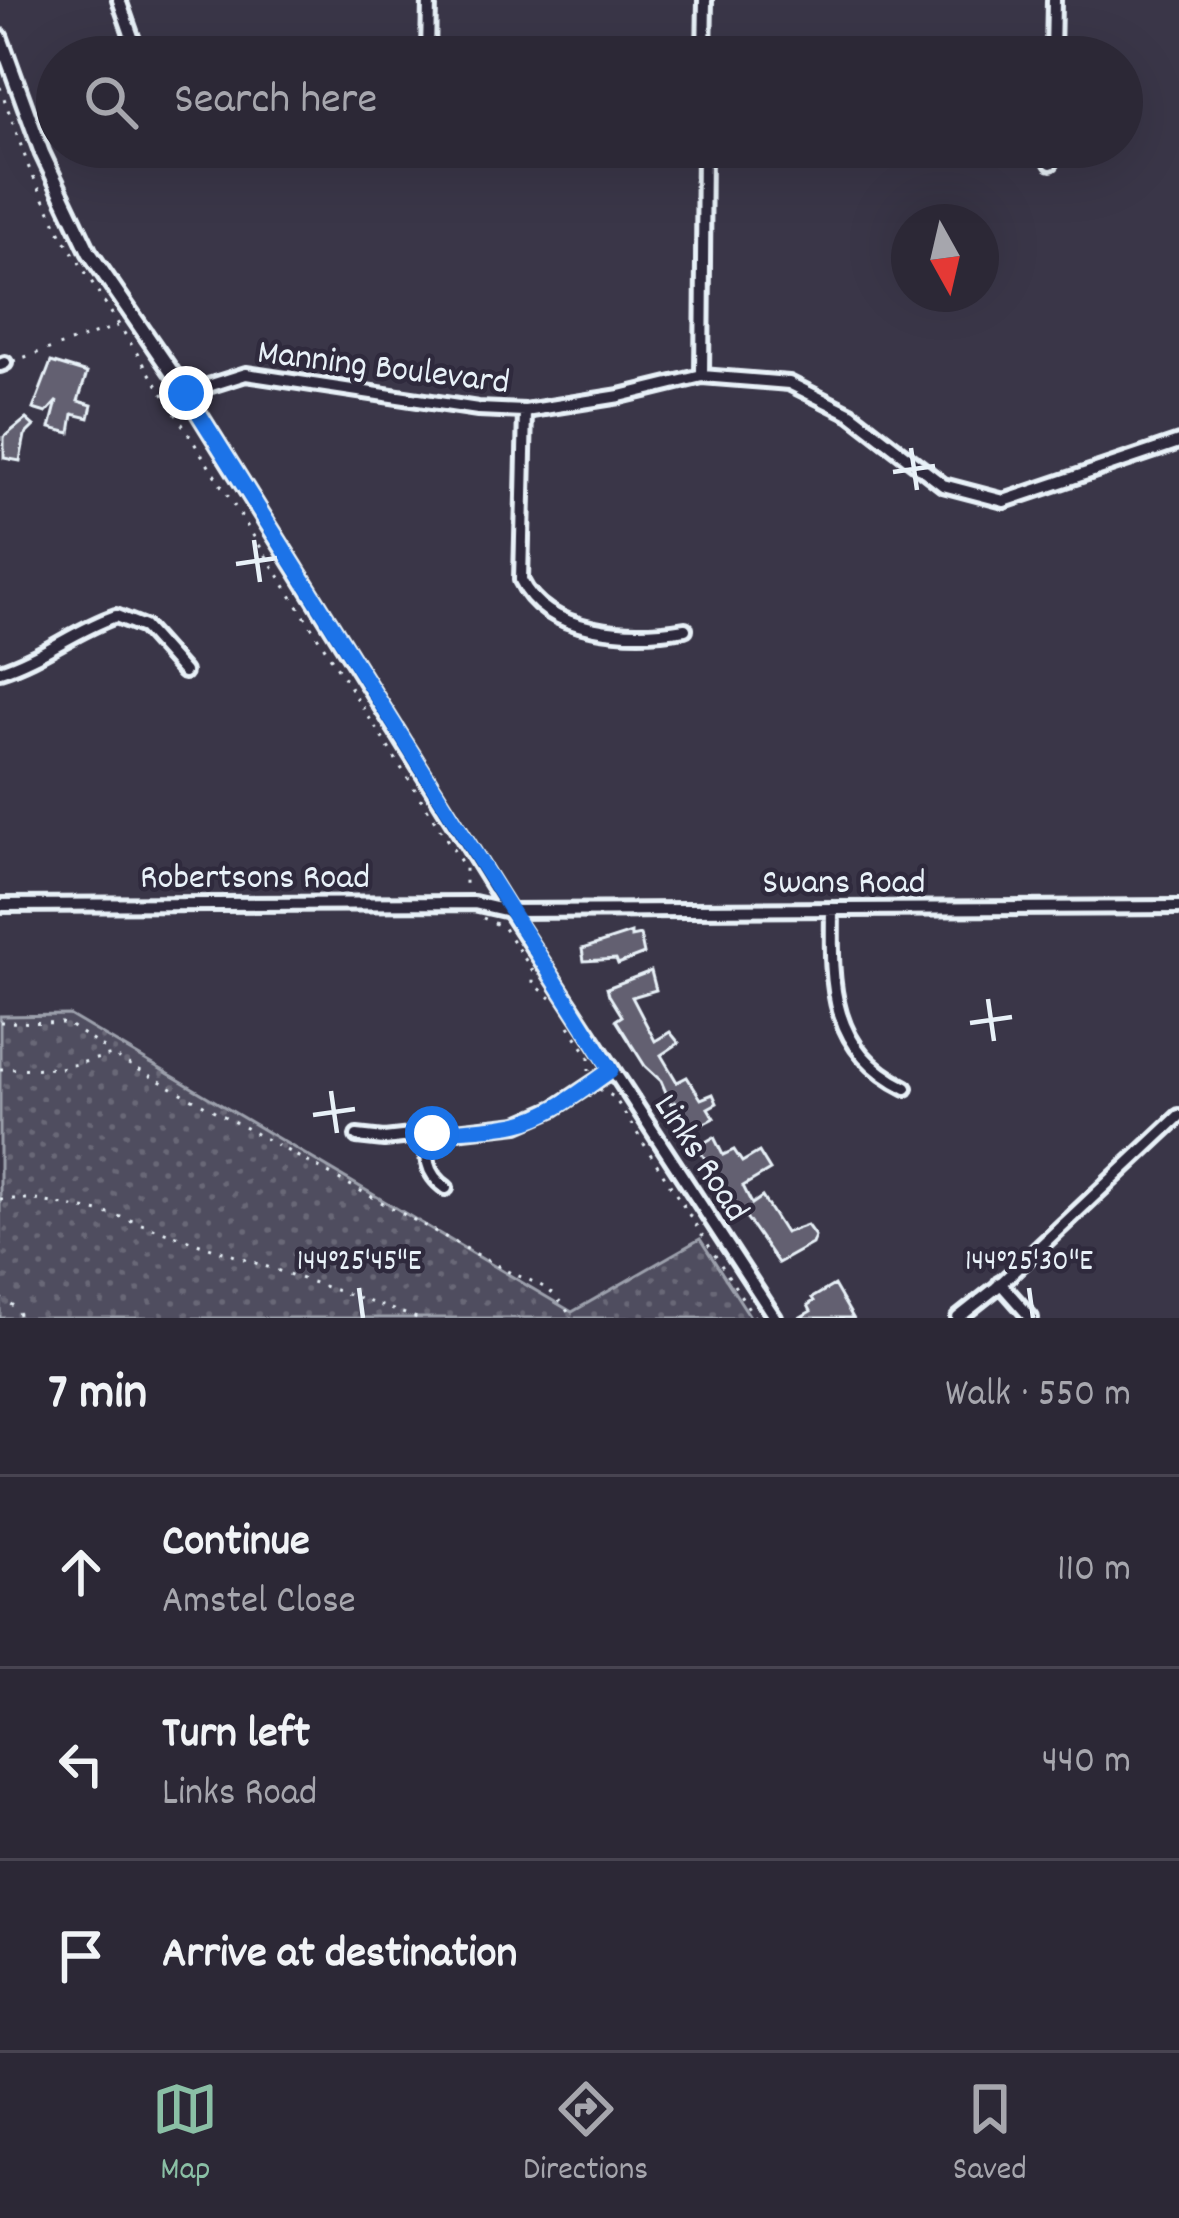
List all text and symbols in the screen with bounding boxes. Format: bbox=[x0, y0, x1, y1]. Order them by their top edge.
search box bbox=[36, 36, 1143, 168]
icon: search bbox=[78, 69, 144, 135]
text: Search here bbox=[174, 70, 377, 134]
north arrow bbox=[891, 204, 999, 312]
street label: Manning Boulevard bbox=[254, 329, 512, 411]
route end bbox=[159, 366, 213, 420]
street label: Robertsons Road bbox=[140, 854, 370, 906]
street label: Swans Road bbox=[762, 859, 926, 911]
street label: Links Road bbox=[638, 1085, 760, 1234]
route start bbox=[405, 1106, 459, 1160]
text: 144°25'45"E bbox=[297, 1242, 422, 1285]
text: 144°25'30"E bbox=[965, 1242, 1093, 1285]
text: 7 min bbox=[48, 1360, 147, 1432]
text: Walk · 550 m bbox=[945, 1369, 1131, 1424]
text: Continue bbox=[162, 1512, 310, 1576]
icon: ahead bbox=[48, 1539, 114, 1605]
text: 110 m bbox=[1057, 1544, 1131, 1599]
text: Amstel Close bbox=[162, 1576, 356, 1631]
text: Turn left bbox=[162, 1704, 310, 1768]
icon: left bbox=[48, 1731, 114, 1797]
text: 440 m bbox=[1042, 1736, 1131, 1791]
text: Links Road bbox=[162, 1768, 317, 1823]
icon: arrive bbox=[48, 1923, 114, 1989]
text: Arrive at destination bbox=[162, 1924, 517, 1988]
tab: Map bbox=[152, 2076, 218, 2195]
tab: Directions bbox=[523, 2076, 648, 2195]
tab: Saved bbox=[953, 2076, 1027, 2195]

